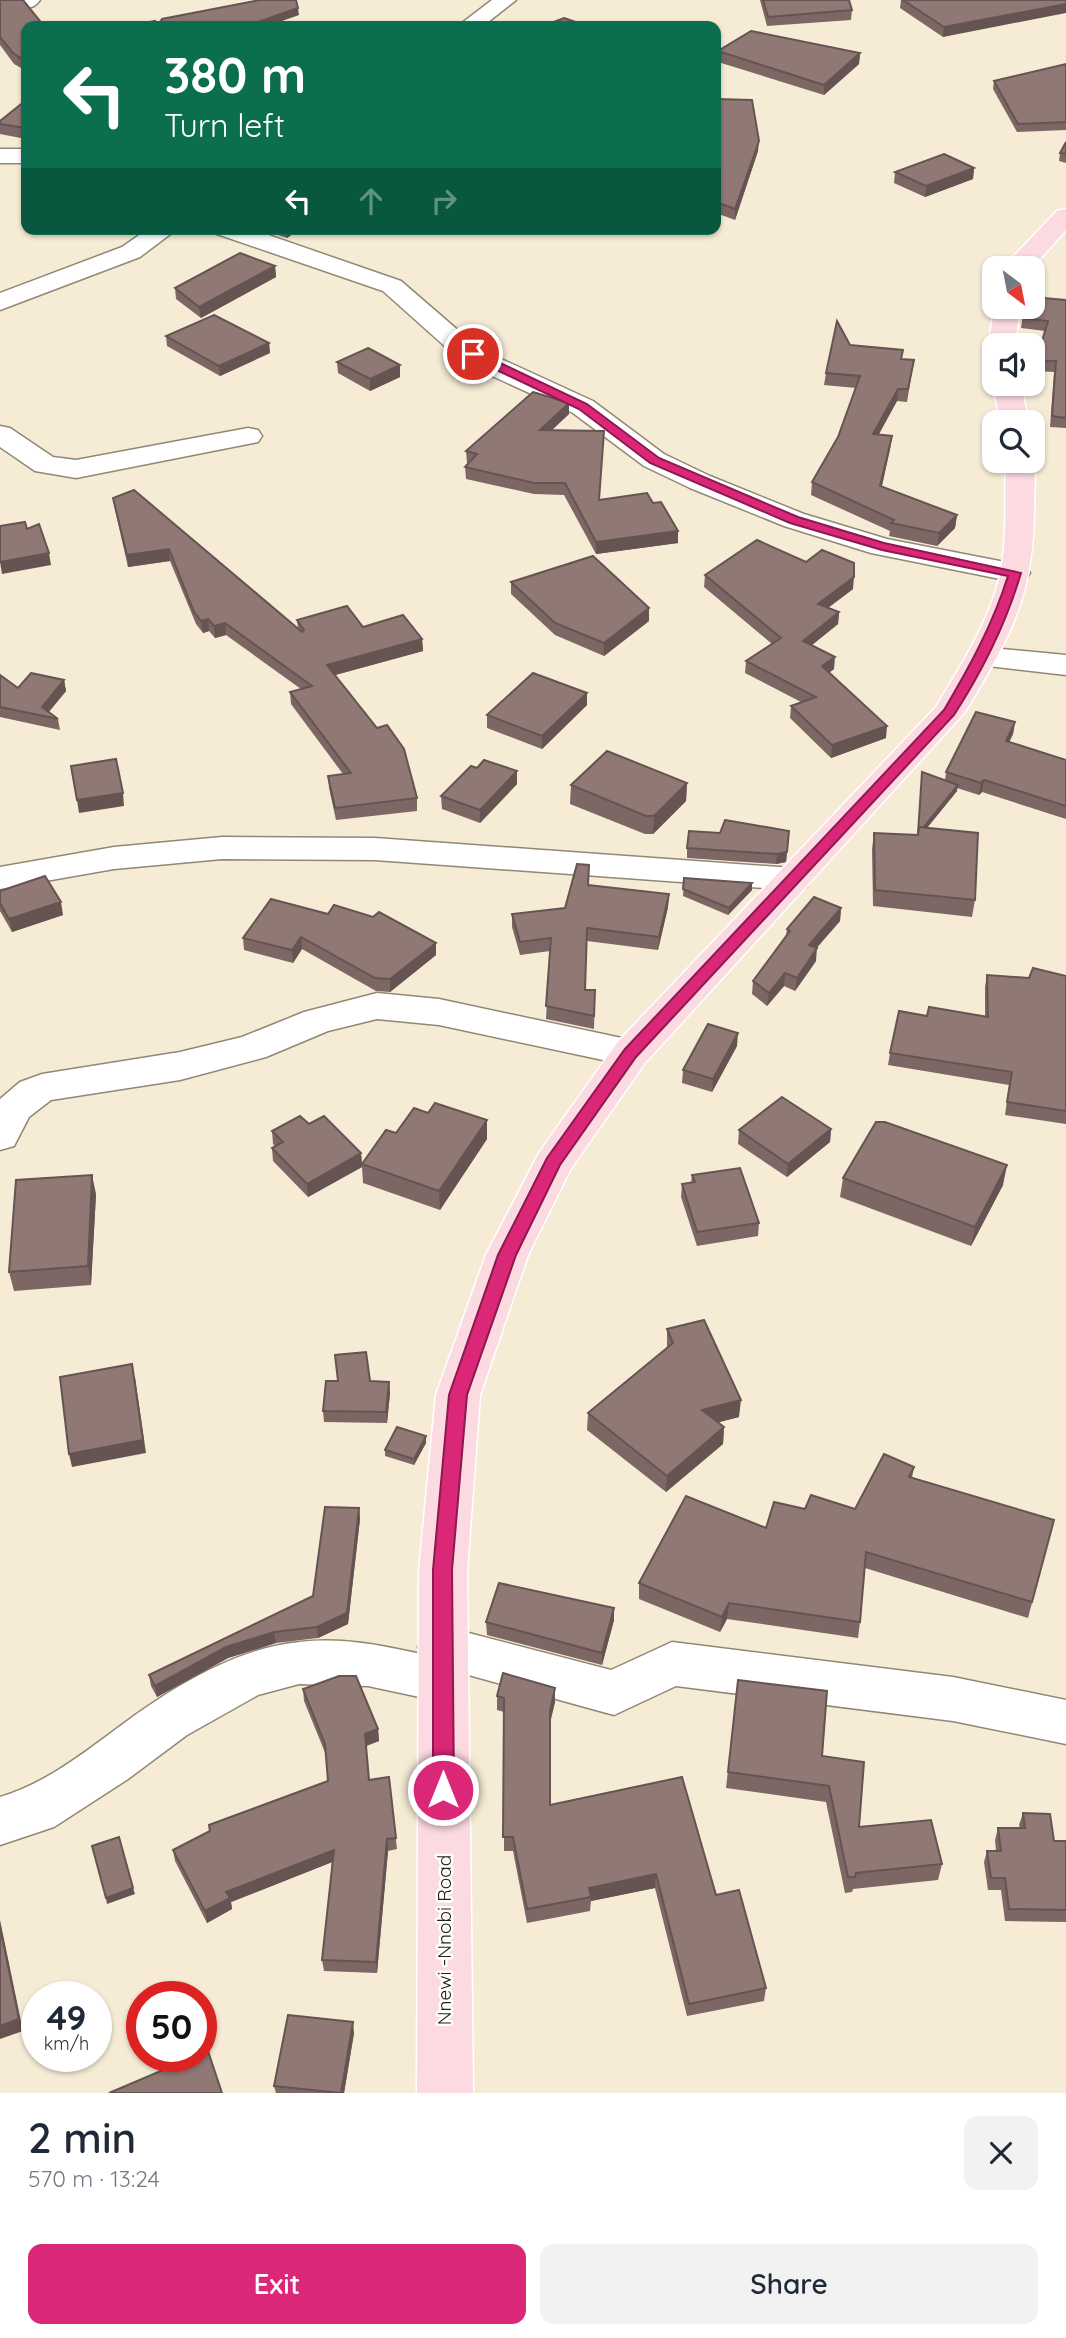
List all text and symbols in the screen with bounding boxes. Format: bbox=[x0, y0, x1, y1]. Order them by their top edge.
text: 380 m bbox=[164, 44, 306, 105]
icon: left bbox=[49, 49, 140, 140]
text: Turn left bbox=[164, 105, 285, 145]
icon: left bbox=[279, 182, 317, 220]
icon: ahead bbox=[352, 182, 390, 220]
icon: right bbox=[425, 182, 463, 220]
north arrow bbox=[982, 256, 1045, 318]
map controls bbox=[982, 256, 1045, 473]
pin bbox=[443, 324, 503, 384]
button: sound bbox=[982, 333, 1045, 396]
icon: arrive bbox=[454, 335, 492, 373]
button: search bbox=[982, 410, 1045, 473]
position arrow bbox=[406, 1753, 480, 1827]
street label: Nnewi -Nnobi Road bbox=[432, 1855, 456, 2025]
speed limit sign: 50 bbox=[126, 1981, 217, 2072]
text: 49 bbox=[47, 1995, 86, 2039]
text: km/h bbox=[44, 2032, 89, 2055]
text: 2 min bbox=[28, 2111, 136, 2164]
button: close bbox=[964, 2116, 1038, 2190]
text: 570 m · 13:24 bbox=[28, 2164, 160, 2193]
button: Exit bbox=[28, 2244, 526, 2324]
button: Share bbox=[540, 2244, 1038, 2324]

